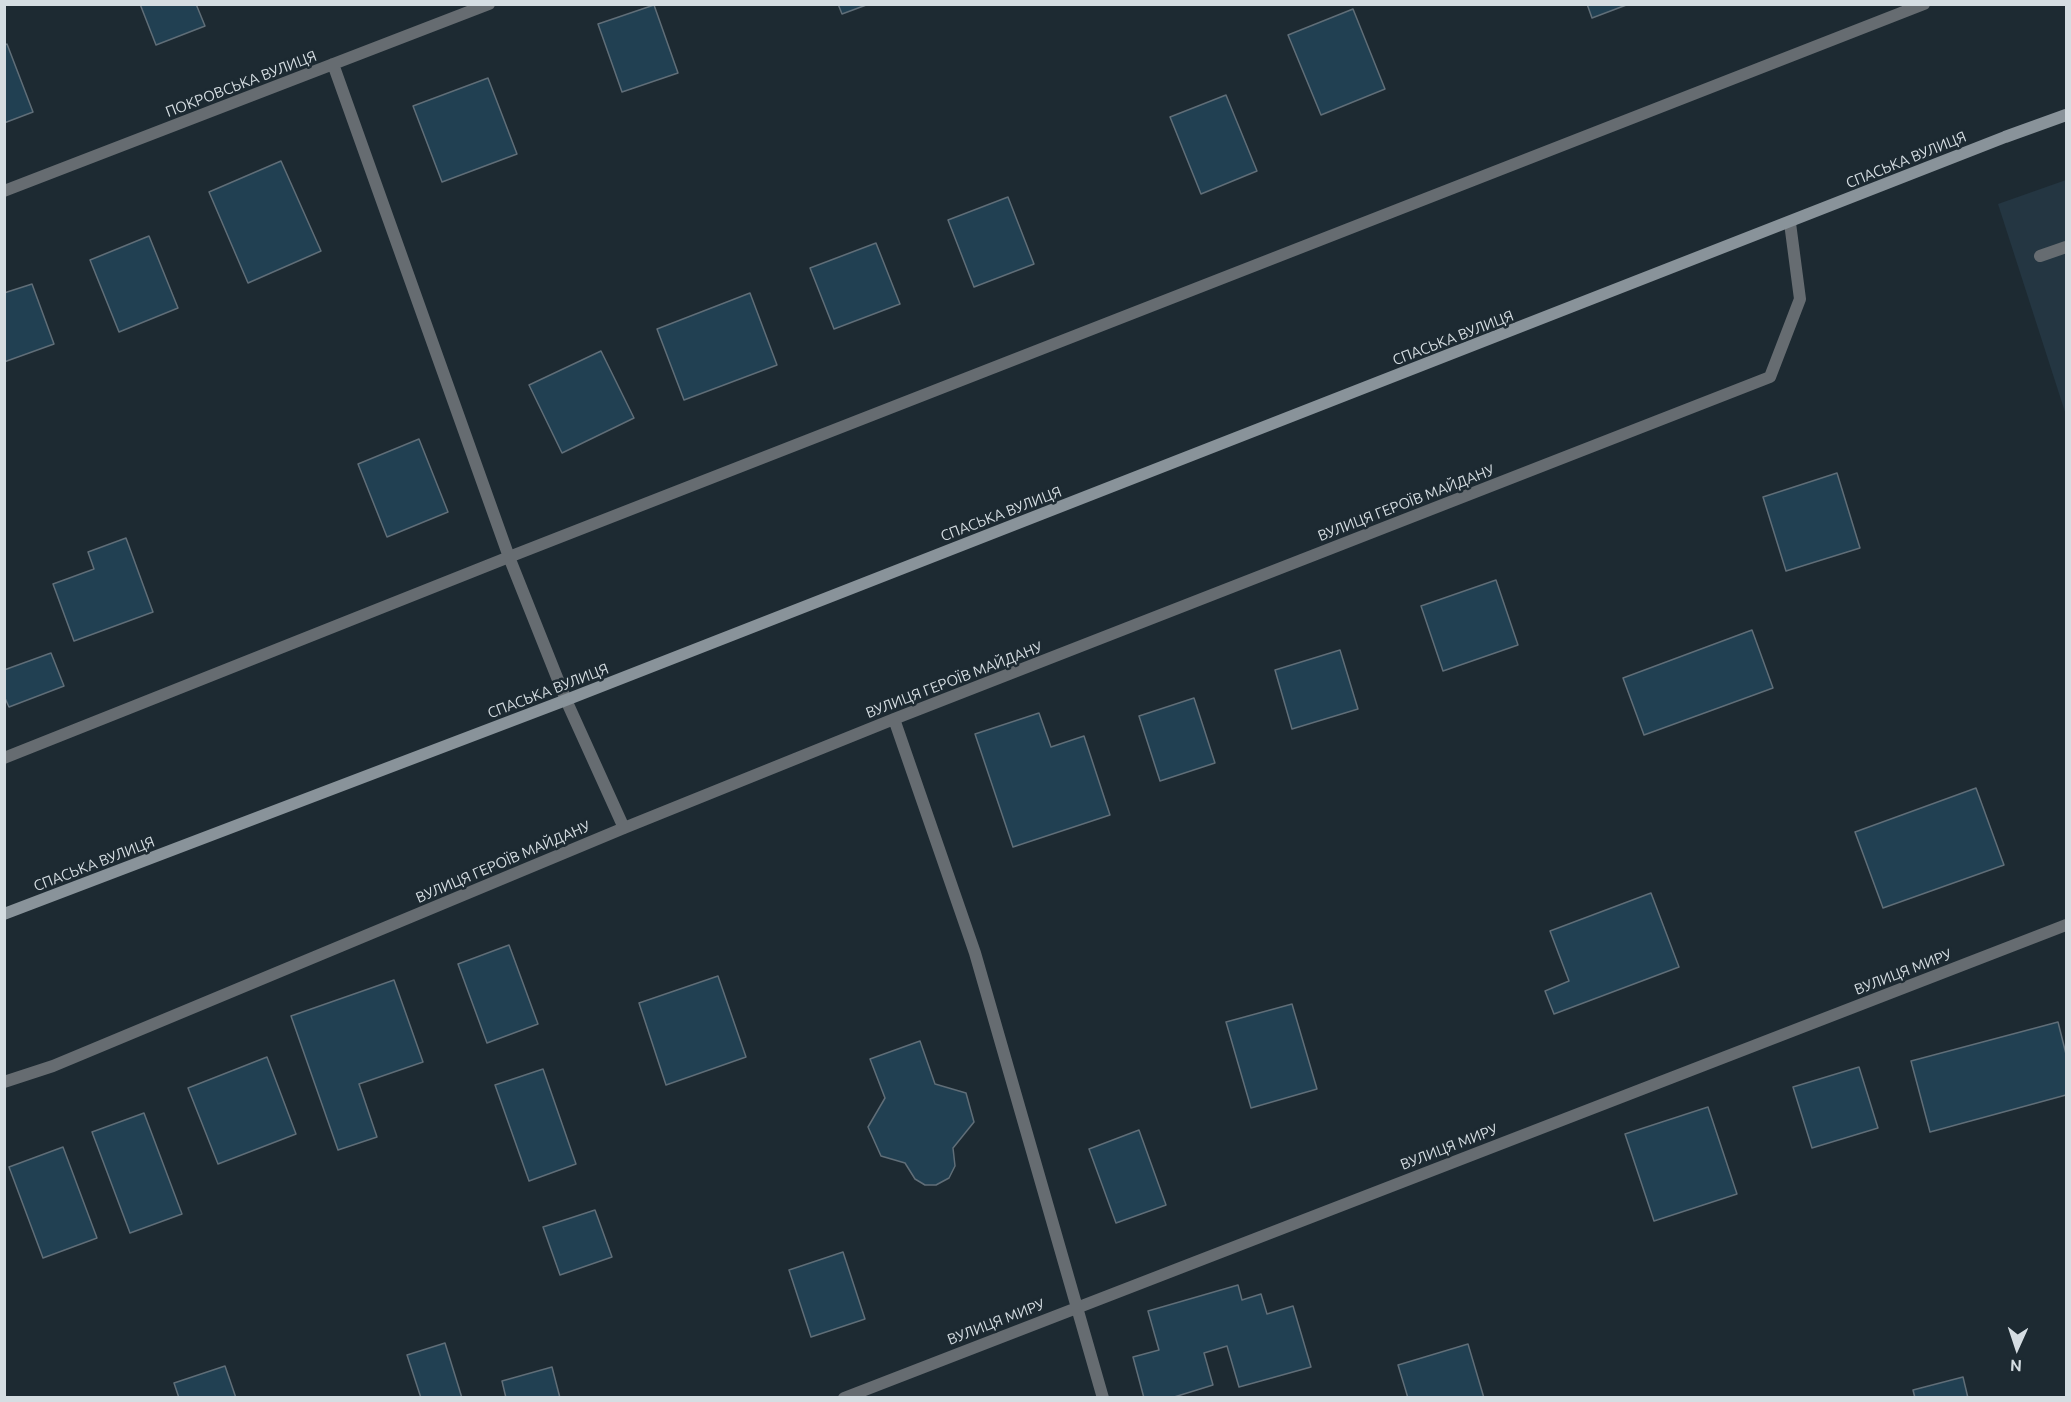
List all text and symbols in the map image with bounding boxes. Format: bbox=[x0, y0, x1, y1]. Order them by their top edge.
street label: ПОКРОВСЬКА ВУЛИЦЯ bbox=[163, 47, 319, 121]
street label: СПАСЬКА ВУЛИЦЯ bbox=[1843, 128, 1969, 192]
street label: СПАСЬКА ВУЛИЦЯ bbox=[1390, 307, 1516, 369]
street label: ВУЛИЦЯ ГЕРОЇВ МАЙДАНУ bbox=[1315, 461, 1497, 545]
street label: СПАСЬКА ВУЛИЦЯ bbox=[938, 483, 1064, 545]
street label: ВУЛИЦЯ ГЕРОЇВ МАЙДАНУ bbox=[863, 638, 1045, 722]
street label: СПАСЬКА ВУЛИЦЯ bbox=[485, 660, 611, 722]
street label: ВУЛИЦЯ ГЕРОЇВ МАЙДАНУ bbox=[413, 817, 593, 907]
street label: СПАСЬКА ВУЛИЦЯ bbox=[31, 833, 157, 895]
street label: ВУЛИЦЯ МИРУ bbox=[1852, 945, 1954, 999]
street label: ВУЛИЦЯ МИРУ bbox=[1398, 1120, 1500, 1174]
street label: ВУЛИЦЯ МИРУ bbox=[945, 1295, 1047, 1349]
north arrow bbox=[1987, 1318, 2047, 1378]
text: N bbox=[2010, 1357, 2022, 1375]

